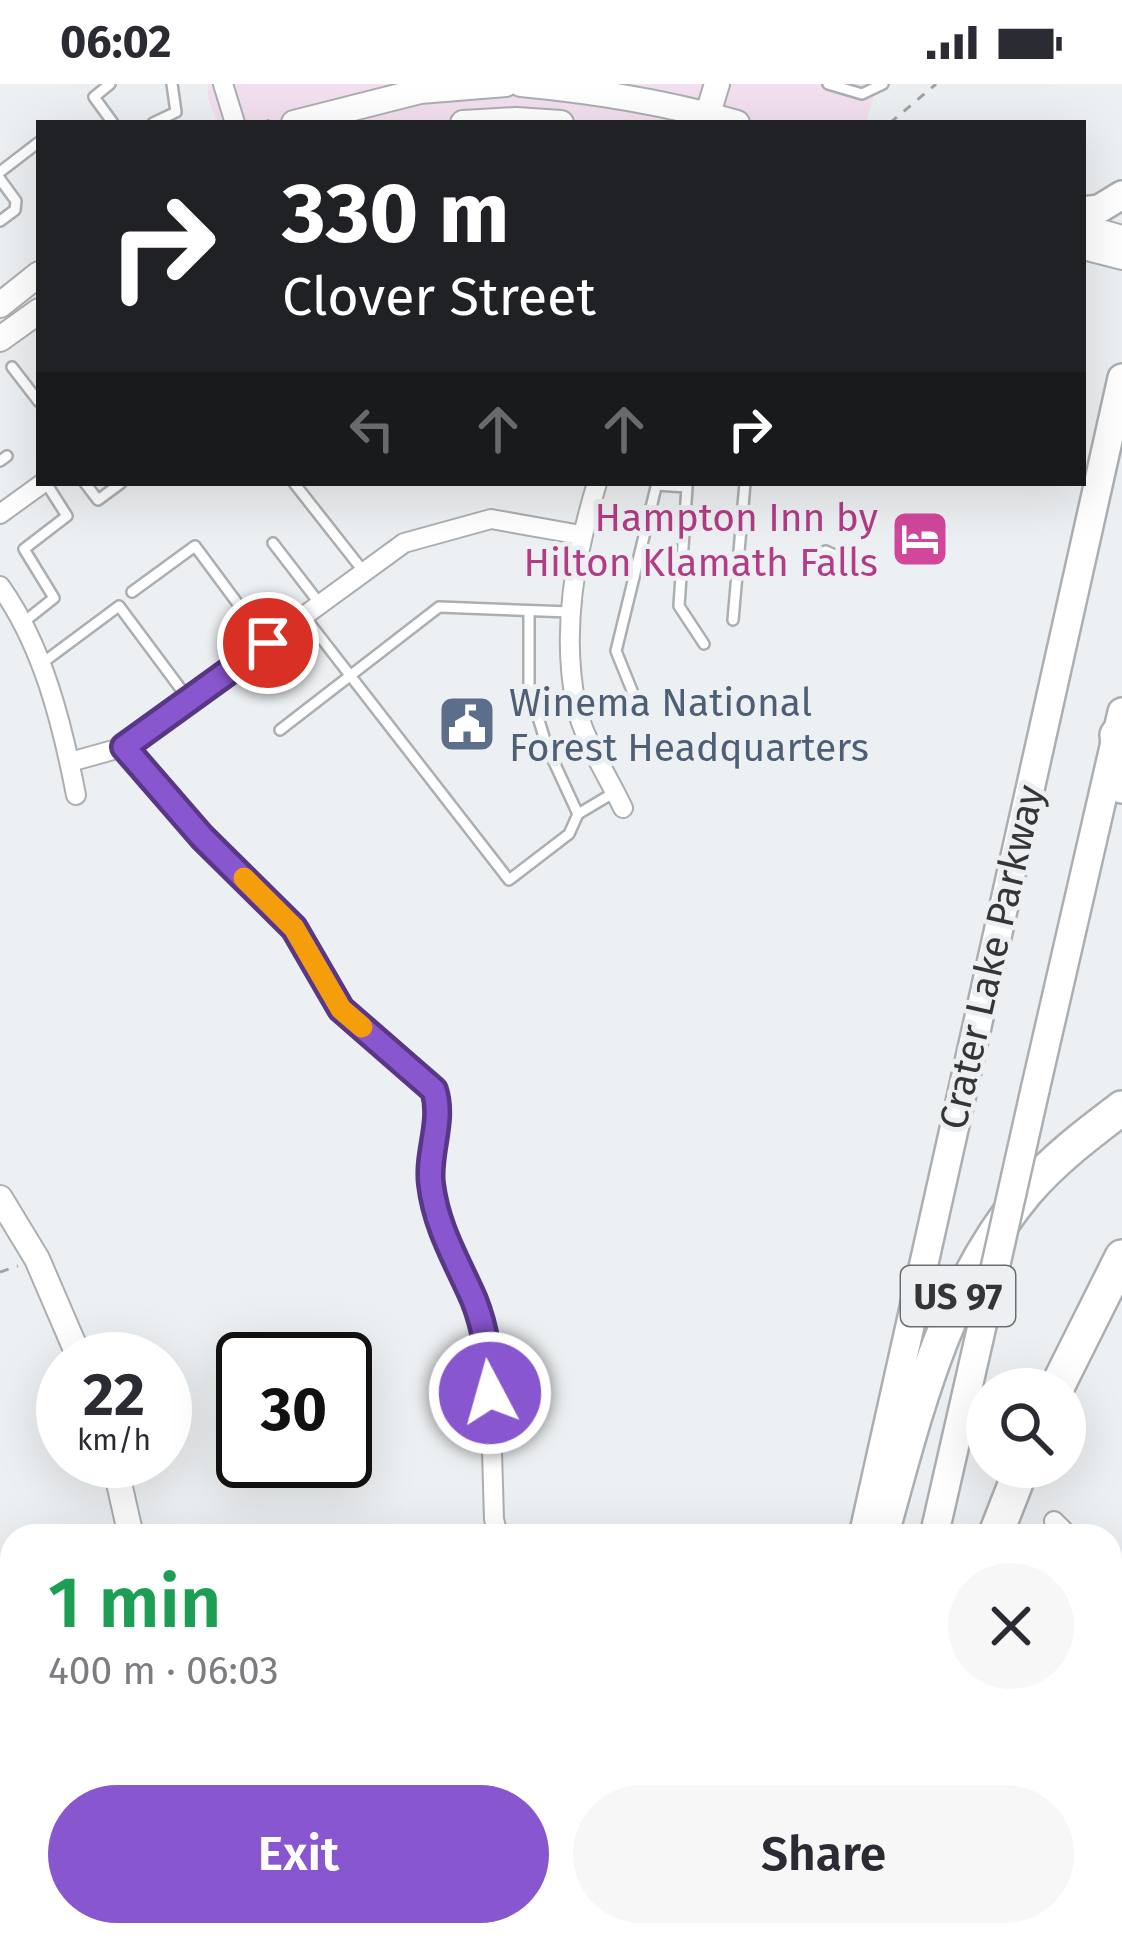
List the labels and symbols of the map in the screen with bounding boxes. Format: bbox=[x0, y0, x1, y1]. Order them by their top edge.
place label: Hampton Inn by Hilton Klamath Falls bbox=[524, 495, 878, 586]
hotel icon: Hampton Inn by Hilton Klamath Falls bbox=[889, 508, 951, 570]
pin bbox=[217, 592, 319, 694]
place label: Winema National Forest Headquarters bbox=[509, 680, 869, 771]
public building icon: Winema National Forest Headquarters bbox=[436, 693, 498, 755]
street label: Crater Lake Parkway bbox=[930, 781, 1054, 1134]
road number: US 97 bbox=[901, 1266, 1015, 1326]
position arrow bbox=[427, 1330, 553, 1456]
speed limit sign: 30 bbox=[216, 1332, 372, 1488]

